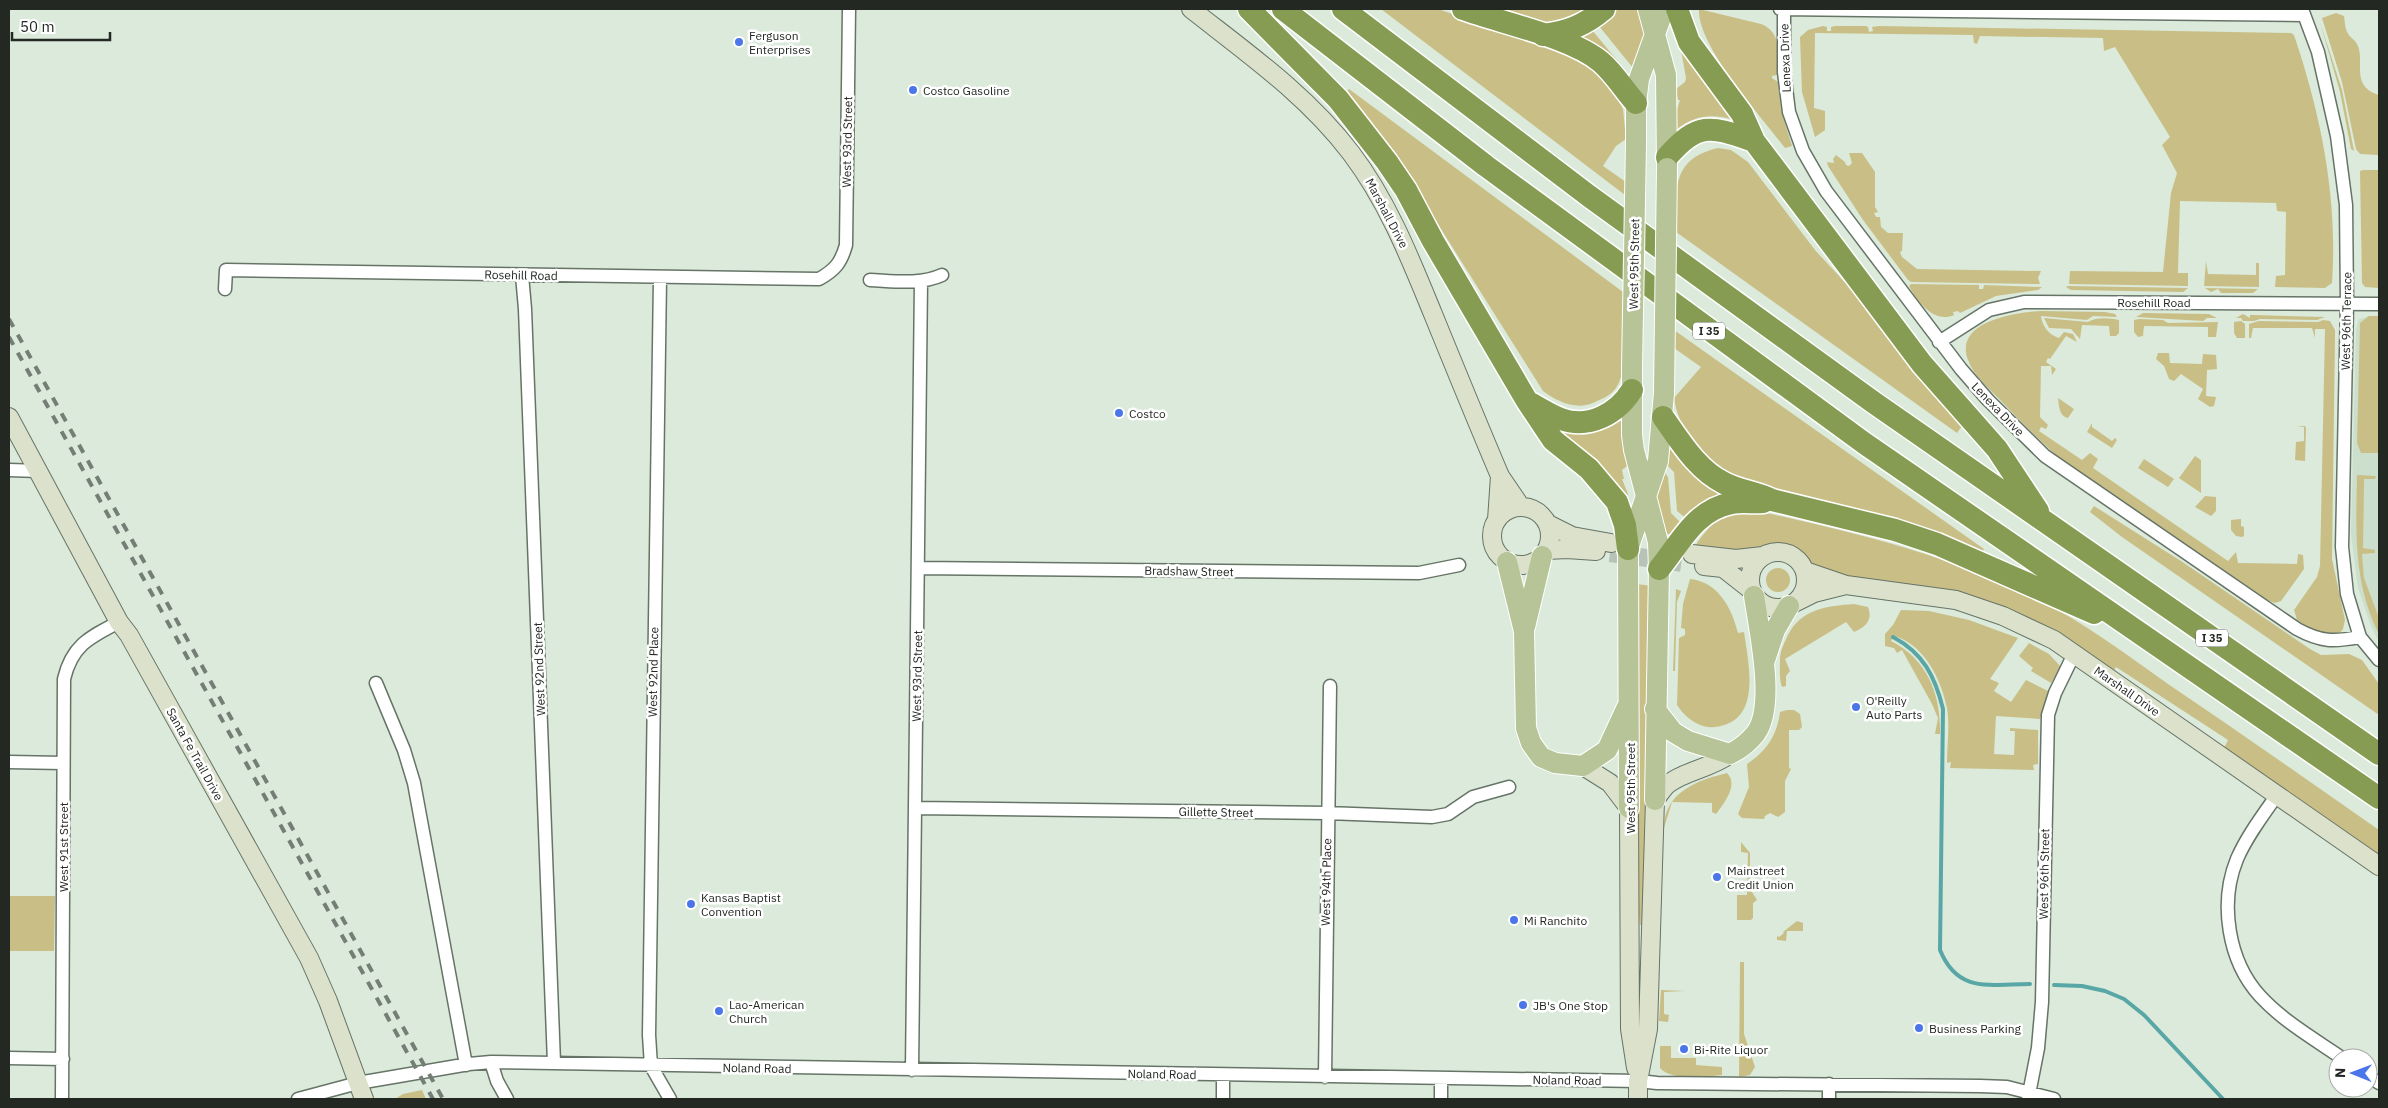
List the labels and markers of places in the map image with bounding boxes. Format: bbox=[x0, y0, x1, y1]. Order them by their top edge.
place label: Ferguson Enterprises bbox=[749, 28, 811, 57]
marker: Ferguson Enterprises bbox=[733, 36, 745, 48]
place label: Costco Gasoline bbox=[923, 83, 1010, 98]
marker: Costco Gasoline bbox=[907, 84, 919, 96]
place label: Costco bbox=[1129, 406, 1166, 421]
marker: Costco bbox=[1113, 407, 1125, 419]
place label: O'Reilly Auto Parts bbox=[1866, 693, 1922, 722]
marker: O'Reilly Auto Parts bbox=[1850, 701, 1862, 713]
place label: Mainstreet Credit Union bbox=[1727, 863, 1794, 892]
marker: Mainstreet Credit Union bbox=[1711, 871, 1723, 883]
place label: Kansas Baptist Convention bbox=[701, 890, 781, 919]
marker: Kansas Baptist Convention bbox=[685, 898, 697, 910]
place label: Mi Ranchito bbox=[1524, 913, 1587, 928]
marker: Mi Ranchito bbox=[1508, 914, 1520, 926]
place label: Lao-American Church bbox=[729, 997, 804, 1026]
place label: JB's One Stop bbox=[1533, 998, 1608, 1013]
marker: JB's One Stop bbox=[1517, 999, 1529, 1011]
marker: Lao-American Church bbox=[713, 1005, 725, 1017]
place label: Business Parking bbox=[1929, 1021, 2021, 1036]
marker: Business Parking bbox=[1913, 1022, 1925, 1034]
place label: Bi-Rite Liquor bbox=[1694, 1042, 1768, 1057]
marker: Bi-Rite Liquor bbox=[1678, 1043, 1690, 1055]

